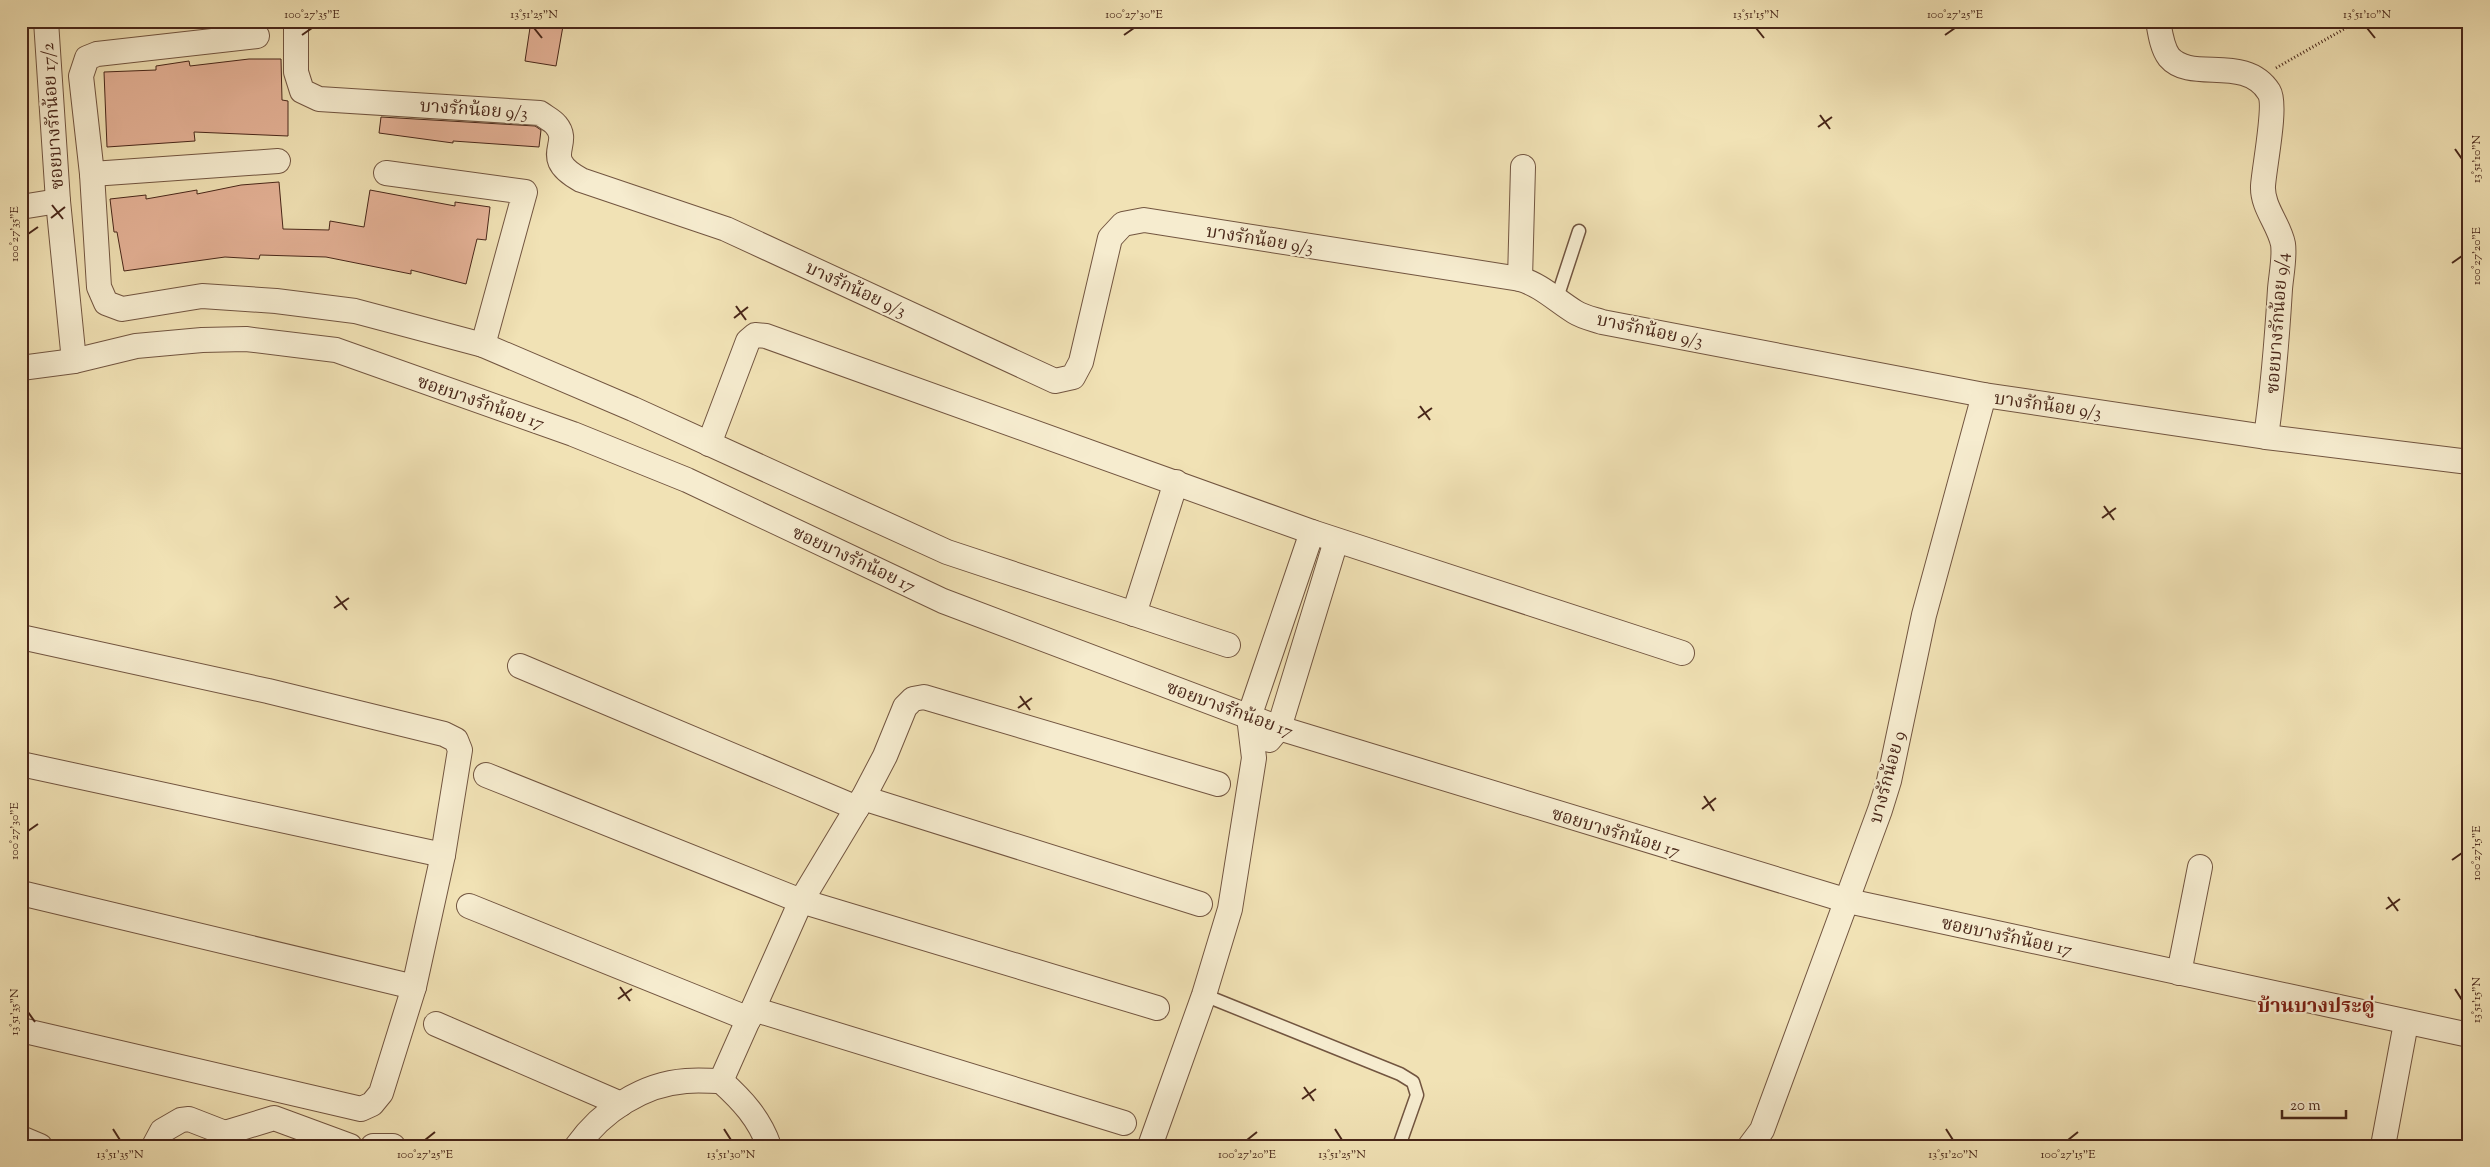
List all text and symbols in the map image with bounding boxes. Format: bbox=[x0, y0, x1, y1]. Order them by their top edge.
text: 100°27'35"E bbox=[284, 6, 341, 24]
text: 13°51'25"N bbox=[510, 6, 558, 24]
text: 100°27'30"E bbox=[1105, 6, 1163, 24]
text: 13°51'15"N bbox=[1733, 6, 1780, 24]
text: 100°27'25"E bbox=[1927, 6, 1984, 24]
text: 13°51'10"N bbox=[2343, 6, 2391, 24]
street label: ซอยบางรักน้อย 17/2 bbox=[36, 41, 72, 190]
street label: บางรักน้อย 9/3 bbox=[419, 94, 529, 128]
text: 13°51'10"N bbox=[2468, 135, 2486, 183]
text: 100°27'35"E bbox=[6, 205, 24, 262]
street label: บางรักน้อย 9/3 bbox=[1204, 220, 1315, 262]
text: 100°27'20"E bbox=[2468, 226, 2486, 285]
street label: ซอยบางรักน้อย 9/4 bbox=[2261, 252, 2297, 395]
street label: บางรักน้อย 9/3 bbox=[801, 256, 910, 325]
street label: บางรักน้อย 9/3 bbox=[1594, 308, 1705, 356]
street label: ซอยบางรักน้อย 17 bbox=[413, 370, 548, 438]
street label: บางรักน้อย 9/3 bbox=[1992, 387, 2103, 427]
street label: ซอยบางรักน้อย 17 bbox=[787, 521, 919, 601]
street label: ซอยบางรักน้อย 17 bbox=[1162, 676, 1296, 746]
street label: บางรักน้อย 9 bbox=[1864, 728, 1914, 827]
text: 100°27'30"E bbox=[6, 802, 24, 860]
street label: ซอยบางรักน้อย 17 bbox=[1548, 802, 1683, 866]
text: 100°27'15"E bbox=[2468, 825, 2486, 880]
street label: ซอยบางรักน้อย 17 bbox=[1939, 911, 2074, 965]
text: 13°51'15"N bbox=[2468, 976, 2486, 1023]
text: 13°51'35"N bbox=[6, 988, 24, 1035]
district label: บ้านบางประดู่ bbox=[2257, 993, 2375, 1022]
scale bar bbox=[2282, 1087, 2346, 1119]
text: 20 m bbox=[2290, 1096, 2321, 1117]
text: 13°51'35"N bbox=[97, 1146, 144, 1164]
text: 100°27'25"E bbox=[397, 1146, 454, 1164]
text: 13°51'30"N bbox=[707, 1146, 756, 1164]
text: 100°27'20"E bbox=[1218, 1146, 1277, 1164]
text: 13°51'25"N bbox=[1318, 1146, 1366, 1164]
text: 13°51'20"N bbox=[1928, 1146, 1978, 1164]
text: 100°27'15"E bbox=[2041, 1146, 2096, 1164]

